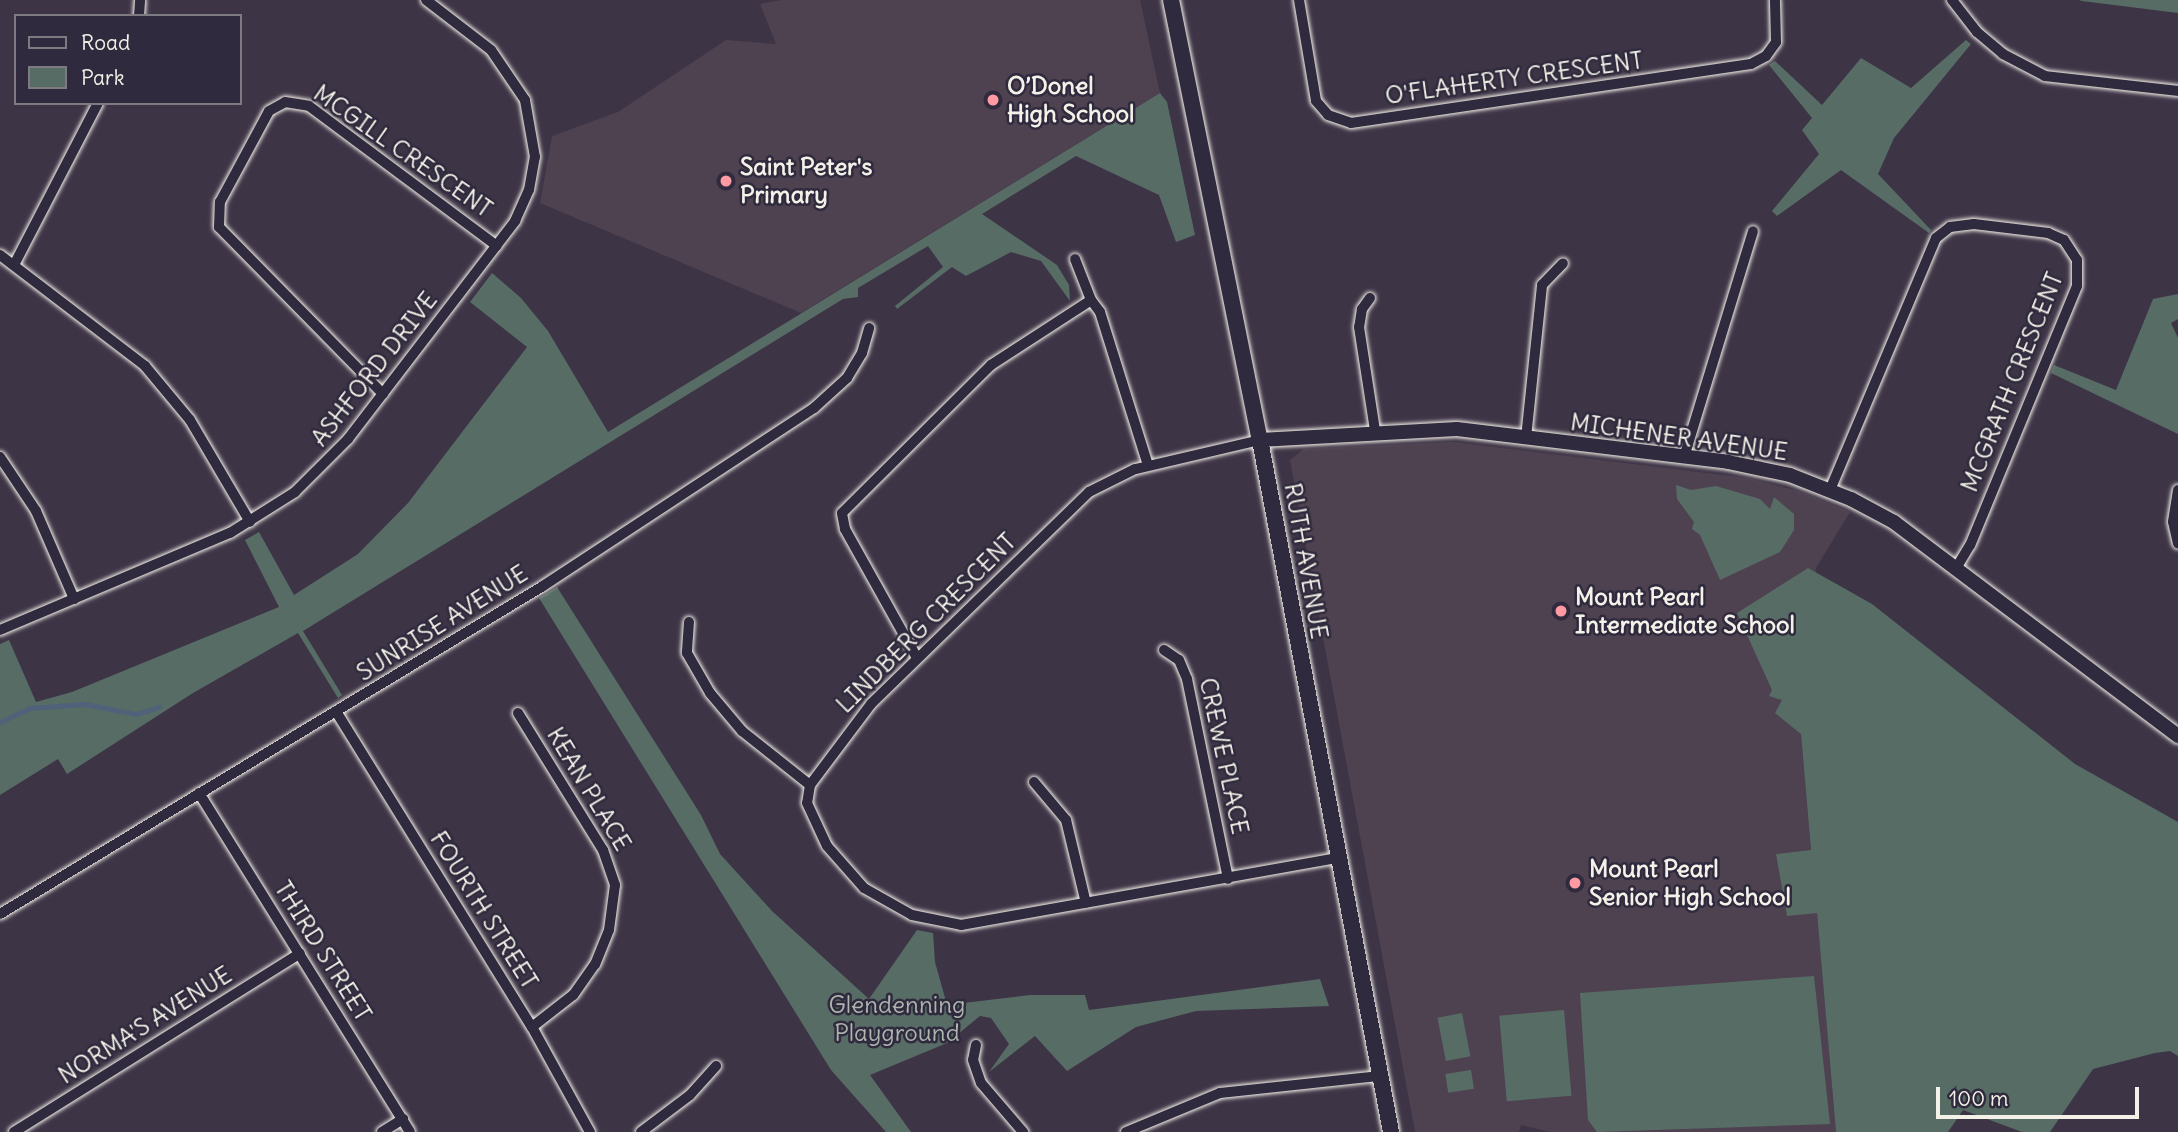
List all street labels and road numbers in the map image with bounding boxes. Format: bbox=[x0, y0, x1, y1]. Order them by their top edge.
street label: O'FLAHERTY CRESCENT bbox=[1383, 46, 1645, 110]
street label: MCGILL CRESCENT bbox=[308, 79, 498, 223]
street label: MCGRATH CRESCENT bbox=[1955, 268, 2069, 496]
street label: ASHFORD DRIVE bbox=[305, 286, 443, 452]
street label: MICHENER AVENUE bbox=[1569, 408, 1789, 466]
street label: RUTH AVENUE bbox=[1278, 481, 1334, 641]
street label: LINDBERG CRESCENT bbox=[830, 527, 1022, 719]
street label: SUNRISE AVENUE bbox=[351, 559, 533, 687]
street label: CREWE PLACE bbox=[1193, 675, 1255, 837]
street label: KEAN PLACE bbox=[541, 722, 637, 856]
street label: FOURTH STREET bbox=[424, 826, 544, 994]
street label: THIRD STREET bbox=[268, 876, 378, 1026]
street label: NORMA'S AVENUE bbox=[53, 960, 237, 1090]

